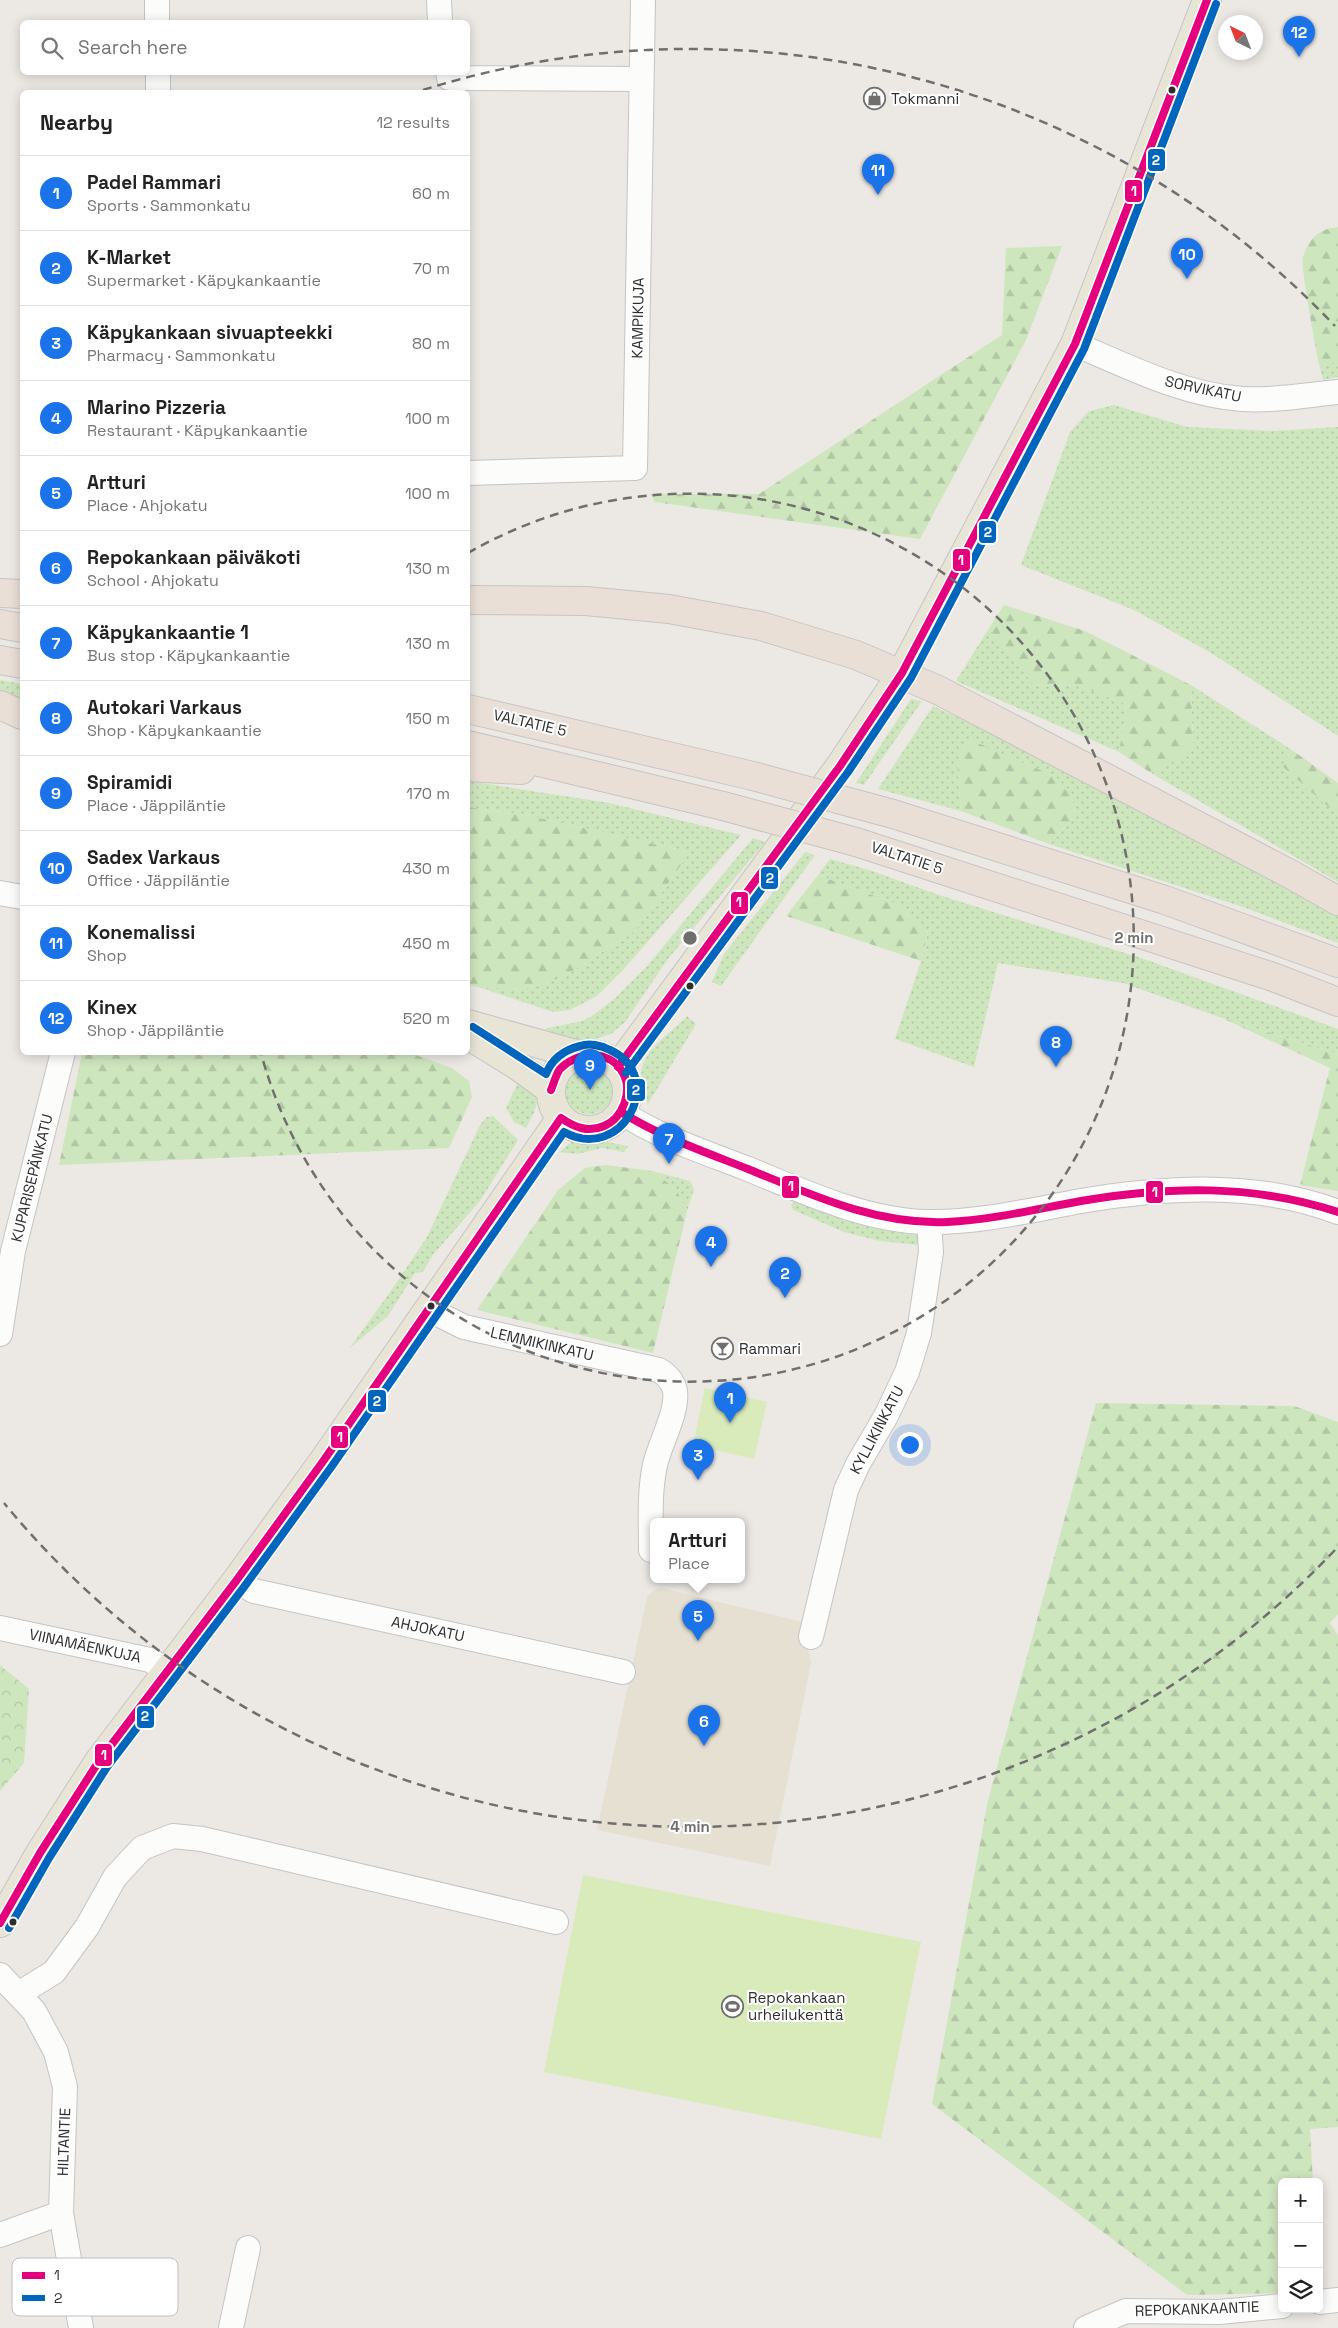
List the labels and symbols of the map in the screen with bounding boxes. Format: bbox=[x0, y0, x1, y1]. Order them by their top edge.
north arrow bbox=[1218, 15, 1263, 60]
pin: 12 bbox=[1283, 16, 1315, 57]
unlabelled marker bbox=[1167, 85, 1177, 95]
shop icon: Tokmanni bbox=[863, 87, 887, 111]
place label: Tokmanni bbox=[891, 89, 959, 108]
line badge: 2 bbox=[1147, 148, 1166, 172]
text: 2 bbox=[1152, 151, 1160, 169]
pin: 11 bbox=[862, 154, 894, 195]
line badge: 1 bbox=[1124, 179, 1143, 203]
text: 1 bbox=[1131, 182, 1137, 200]
pin: 10 bbox=[1171, 238, 1203, 279]
street label: KAMPIKUJA bbox=[627, 277, 648, 359]
street label: SORVIKATU bbox=[1163, 371, 1243, 406]
line badge: 2 bbox=[978, 520, 997, 544]
text: 2 bbox=[984, 523, 992, 541]
line badge: 1 bbox=[952, 548, 971, 572]
text: 1 bbox=[958, 551, 964, 569]
street label: VALTATIE 5 bbox=[492, 705, 569, 740]
street label: VALTATIE 5 bbox=[869, 837, 946, 878]
line badge: 2 bbox=[760, 866, 779, 890]
text: 2 bbox=[766, 869, 774, 887]
line badge: 1 bbox=[730, 891, 749, 915]
text: 1 bbox=[736, 893, 742, 911]
text: 2 min bbox=[1115, 928, 1153, 947]
centre of rings bbox=[681, 929, 699, 947]
unlabelled marker bbox=[685, 981, 695, 991]
pin: 8 bbox=[1040, 1026, 1072, 1067]
pin: 9 bbox=[574, 1049, 606, 1090]
line badge: 2 bbox=[626, 1078, 646, 1102]
text: 2 bbox=[632, 1081, 640, 1099]
street label: KUPARISEPÄNKATU bbox=[6, 1112, 57, 1244]
pin: 7 bbox=[653, 1123, 685, 1164]
line badge: 1 bbox=[781, 1175, 800, 1199]
text: 1 bbox=[788, 1177, 794, 1195]
line badge: 1 bbox=[1145, 1180, 1164, 1204]
text: 1 bbox=[1152, 1183, 1158, 1201]
pin: 4 bbox=[695, 1226, 727, 1267]
pin: 2 bbox=[769, 1257, 801, 1298]
unlabelled marker bbox=[426, 1301, 436, 1311]
street label: LEMMIKINKATU bbox=[489, 1322, 596, 1365]
bar icon: Rammari bbox=[711, 1337, 735, 1361]
place label: Rammari bbox=[739, 1339, 801, 1358]
pin: 1 bbox=[714, 1382, 746, 1423]
street label: KYLLIKINKATU bbox=[845, 1382, 908, 1477]
line badge: 2 bbox=[367, 1389, 387, 1413]
text: 2 bbox=[373, 1392, 381, 1410]
line badge: 1 bbox=[330, 1425, 349, 1449]
text: 1 bbox=[337, 1428, 343, 1446]
your location bbox=[897, 1432, 923, 1458]
pin: 3 bbox=[682, 1439, 714, 1480]
pin: 5 bbox=[682, 1600, 714, 1641]
street label: AHJOKATU bbox=[390, 1611, 466, 1646]
street label: VIINAMÄENKUJA bbox=[27, 1624, 143, 1667]
line badge: 2 bbox=[136, 1705, 155, 1729]
pin: 6 bbox=[688, 1705, 720, 1746]
text: 2 bbox=[141, 1707, 149, 1725]
line badge: 1 bbox=[94, 1743, 113, 1767]
text: 1 bbox=[101, 1746, 107, 1764]
text: 4 min bbox=[670, 1817, 710, 1836]
unlabelled marker bbox=[8, 1917, 18, 1927]
place label: Repokankaan urheilukenttä bbox=[748, 1988, 845, 2024]
sports icon: Repokankaan urheilukenttä bbox=[720, 1995, 744, 2019]
street label: HILTANTIE bbox=[53, 2107, 74, 2176]
legend bbox=[12, 2258, 178, 2316]
text: 1 bbox=[54, 2266, 60, 2284]
text: 2 bbox=[54, 2289, 62, 2307]
street label: REPOKANKAANTIE bbox=[1134, 2297, 1260, 2320]

